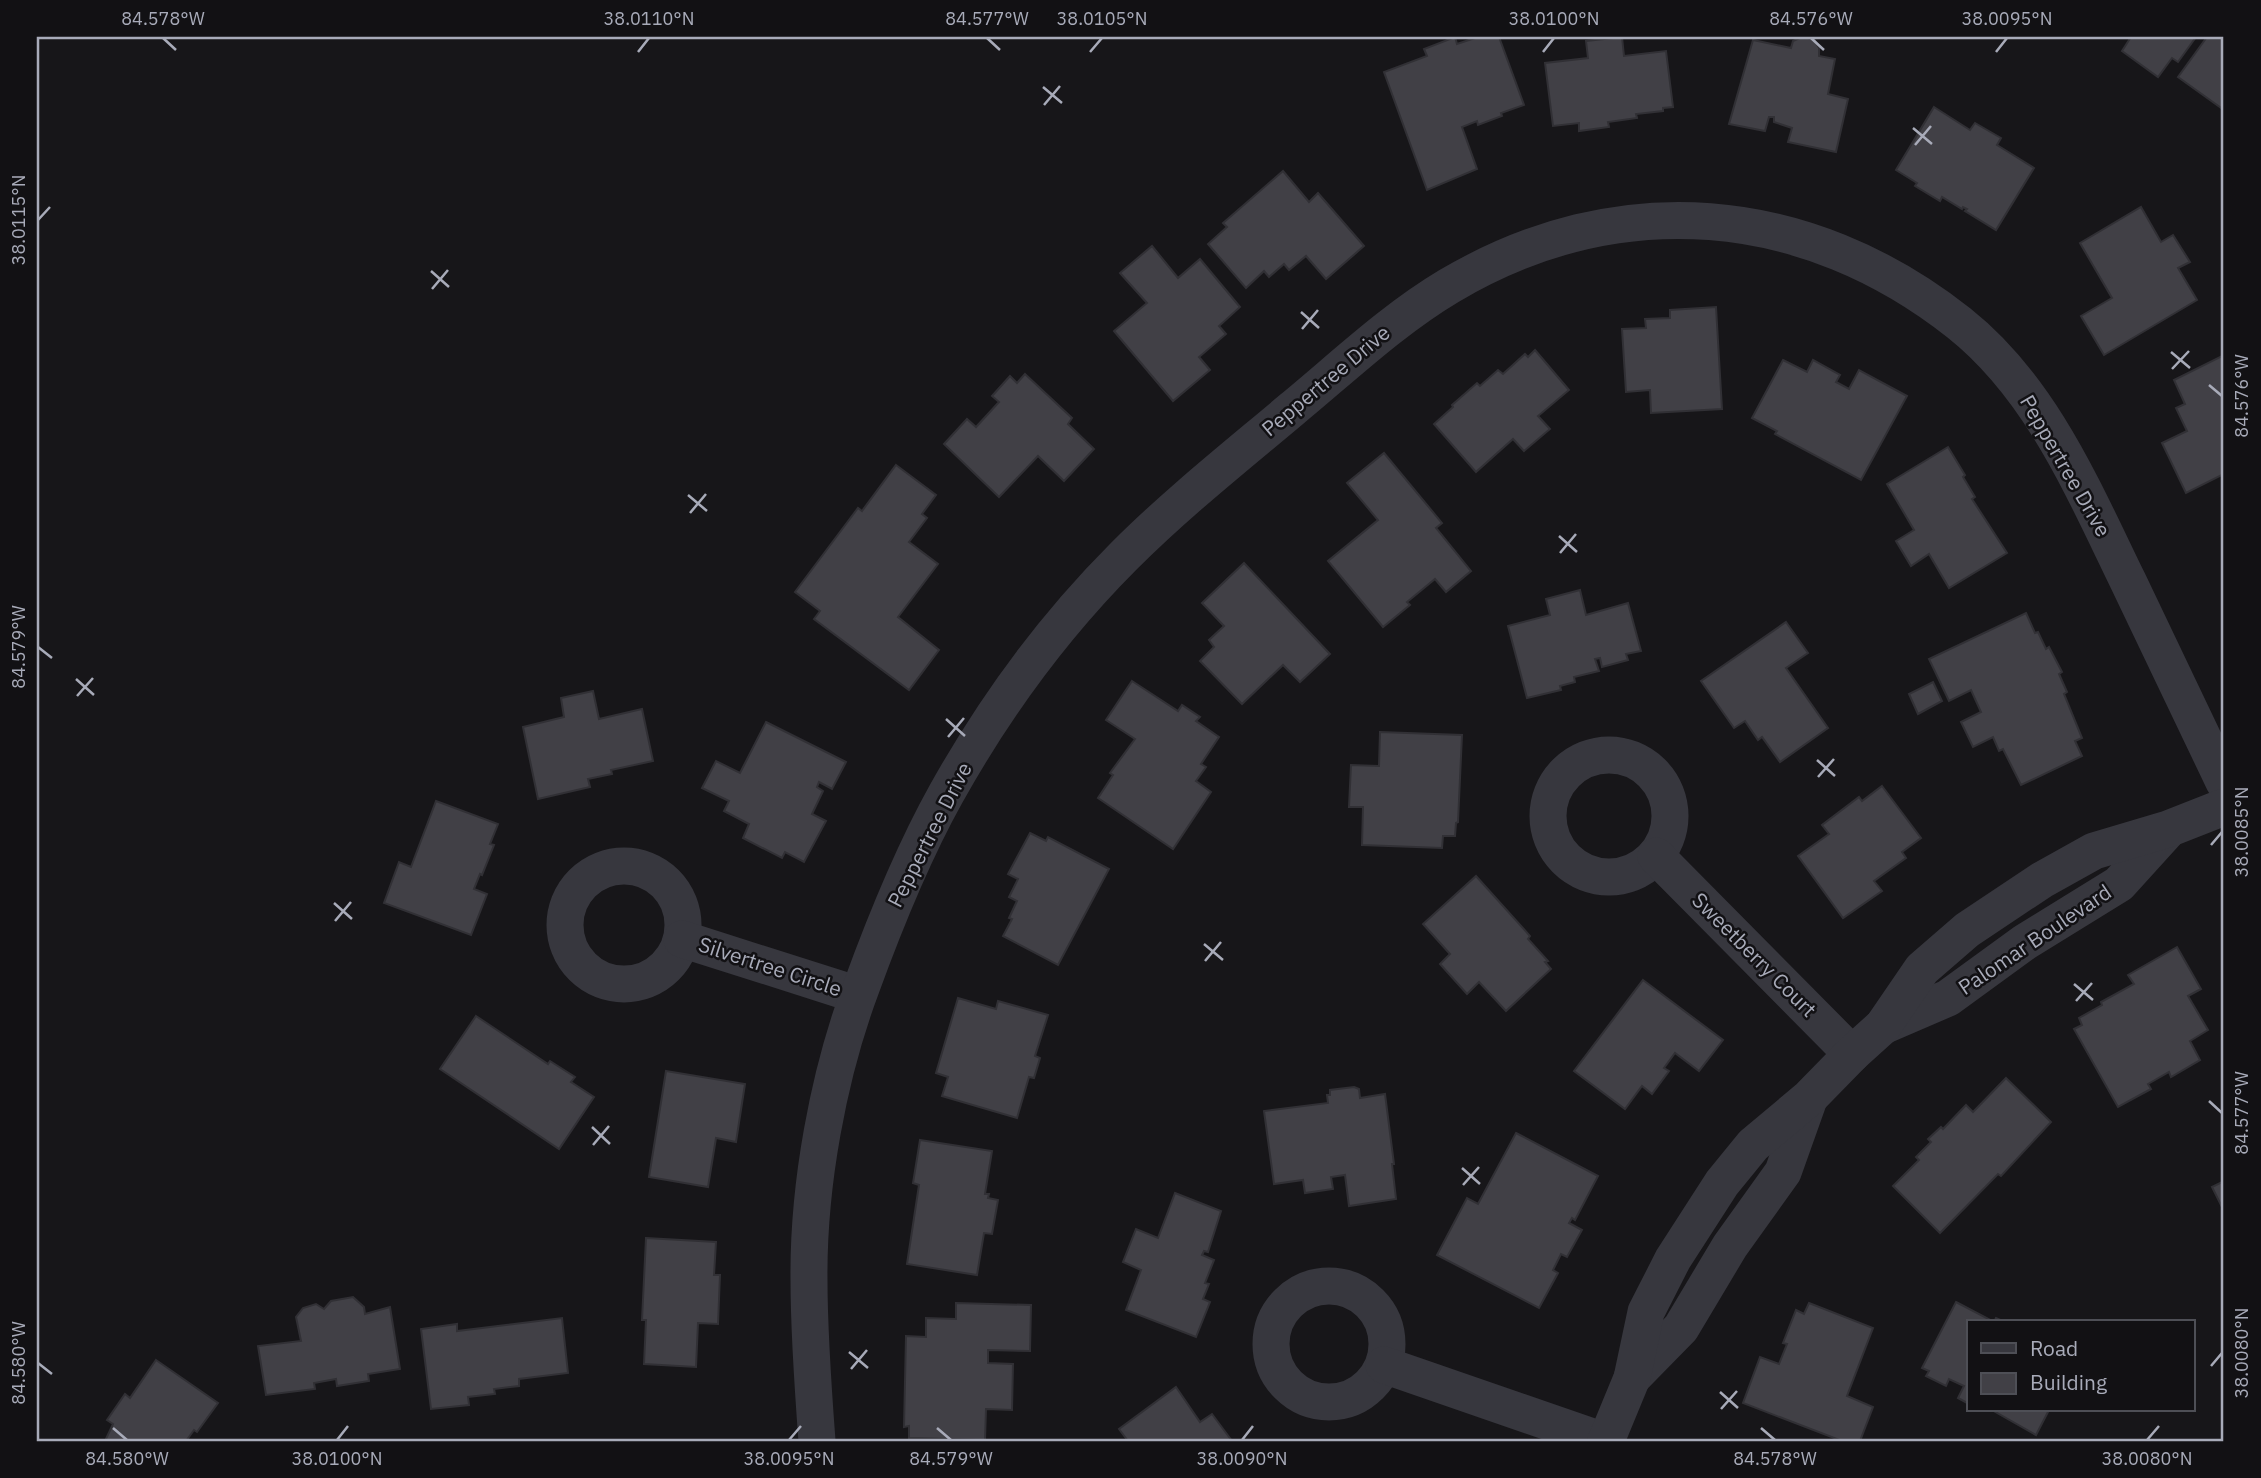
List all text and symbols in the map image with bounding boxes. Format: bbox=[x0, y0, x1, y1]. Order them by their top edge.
text: 84.578°W bbox=[121, 7, 205, 30]
text: 38.0110°N bbox=[604, 7, 694, 30]
text: 84.577°W bbox=[945, 7, 1029, 30]
text: 38.0105°N bbox=[1057, 7, 1147, 30]
text: 38.0100°N bbox=[1509, 7, 1599, 30]
text: 84.576°W bbox=[1769, 7, 1853, 30]
text: 38.0095°N bbox=[1962, 7, 2052, 30]
text: 38.0115°N bbox=[7, 175, 30, 265]
street label: Peppertree Drive bbox=[1255, 318, 1395, 442]
text: 84.576°W bbox=[2230, 354, 2253, 438]
street label: Peppertree Drive bbox=[2014, 390, 2118, 541]
text: 84.579°W bbox=[7, 605, 30, 689]
street label: Peppertree Drive bbox=[880, 757, 978, 912]
text: 38.0085°N bbox=[2230, 787, 2253, 877]
street label: Palomar Boulevard bbox=[1952, 878, 2116, 1001]
street label: Sweetberry Court bbox=[1686, 886, 1823, 1023]
street label: Silvertree Circle bbox=[695, 930, 846, 1002]
text: 84.577°W bbox=[2230, 1071, 2253, 1155]
text: 38.0080°N bbox=[2230, 1308, 2253, 1398]
legend bbox=[1967, 1320, 2194, 1412]
text: 84.580°W bbox=[7, 1321, 30, 1405]
text: Road bbox=[2030, 1334, 2078, 1362]
text: Building bbox=[2030, 1368, 2107, 1396]
text: 84.580°W bbox=[85, 1447, 169, 1470]
text: 38.0100°N bbox=[292, 1447, 382, 1470]
text: 38.0095°N bbox=[744, 1447, 834, 1470]
text: 84.579°W bbox=[909, 1447, 993, 1470]
text: 38.0090°N bbox=[1197, 1447, 1287, 1470]
text: 84.578°W bbox=[1733, 1447, 1817, 1470]
text: 38.0080°N bbox=[2102, 1447, 2192, 1470]

